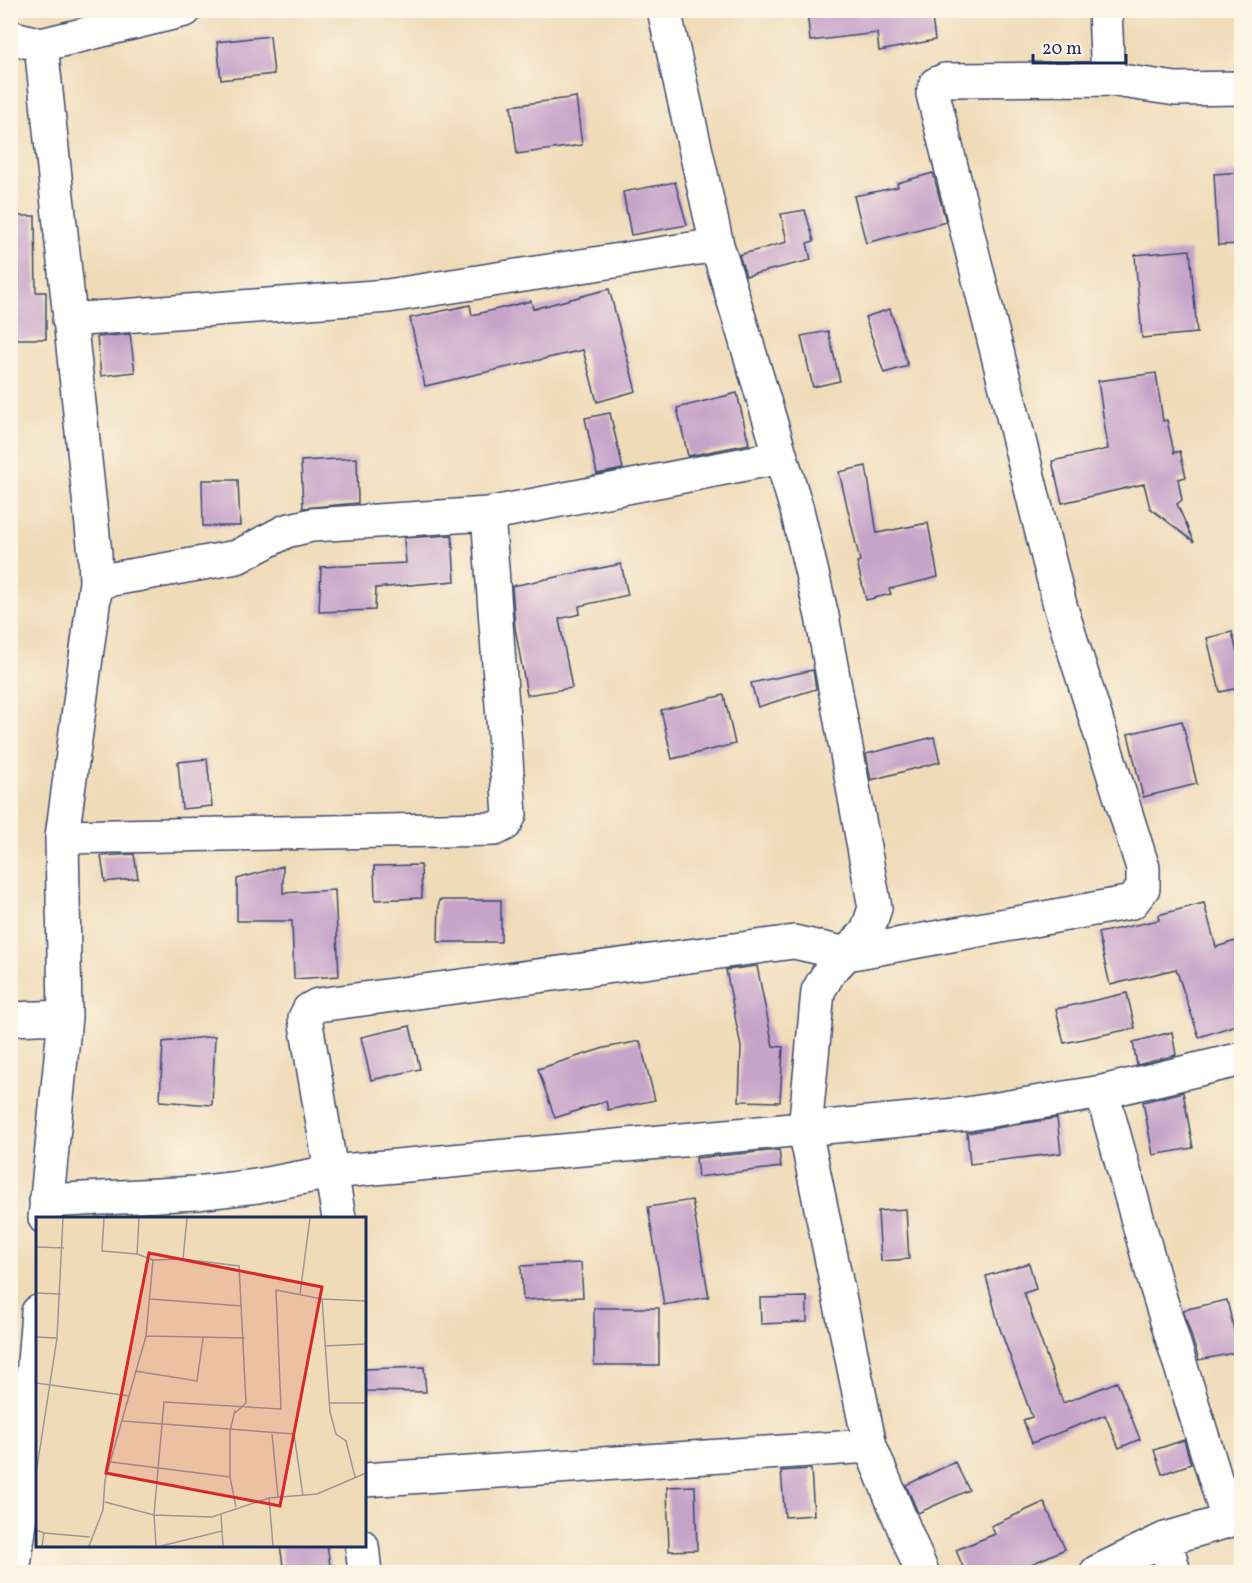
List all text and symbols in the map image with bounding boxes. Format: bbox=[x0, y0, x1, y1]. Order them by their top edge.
scale bar bbox=[1033, 27, 1126, 65]
text: 20 m bbox=[1042, 37, 1082, 62]
inset map bbox=[36, 1217, 366, 1547]

